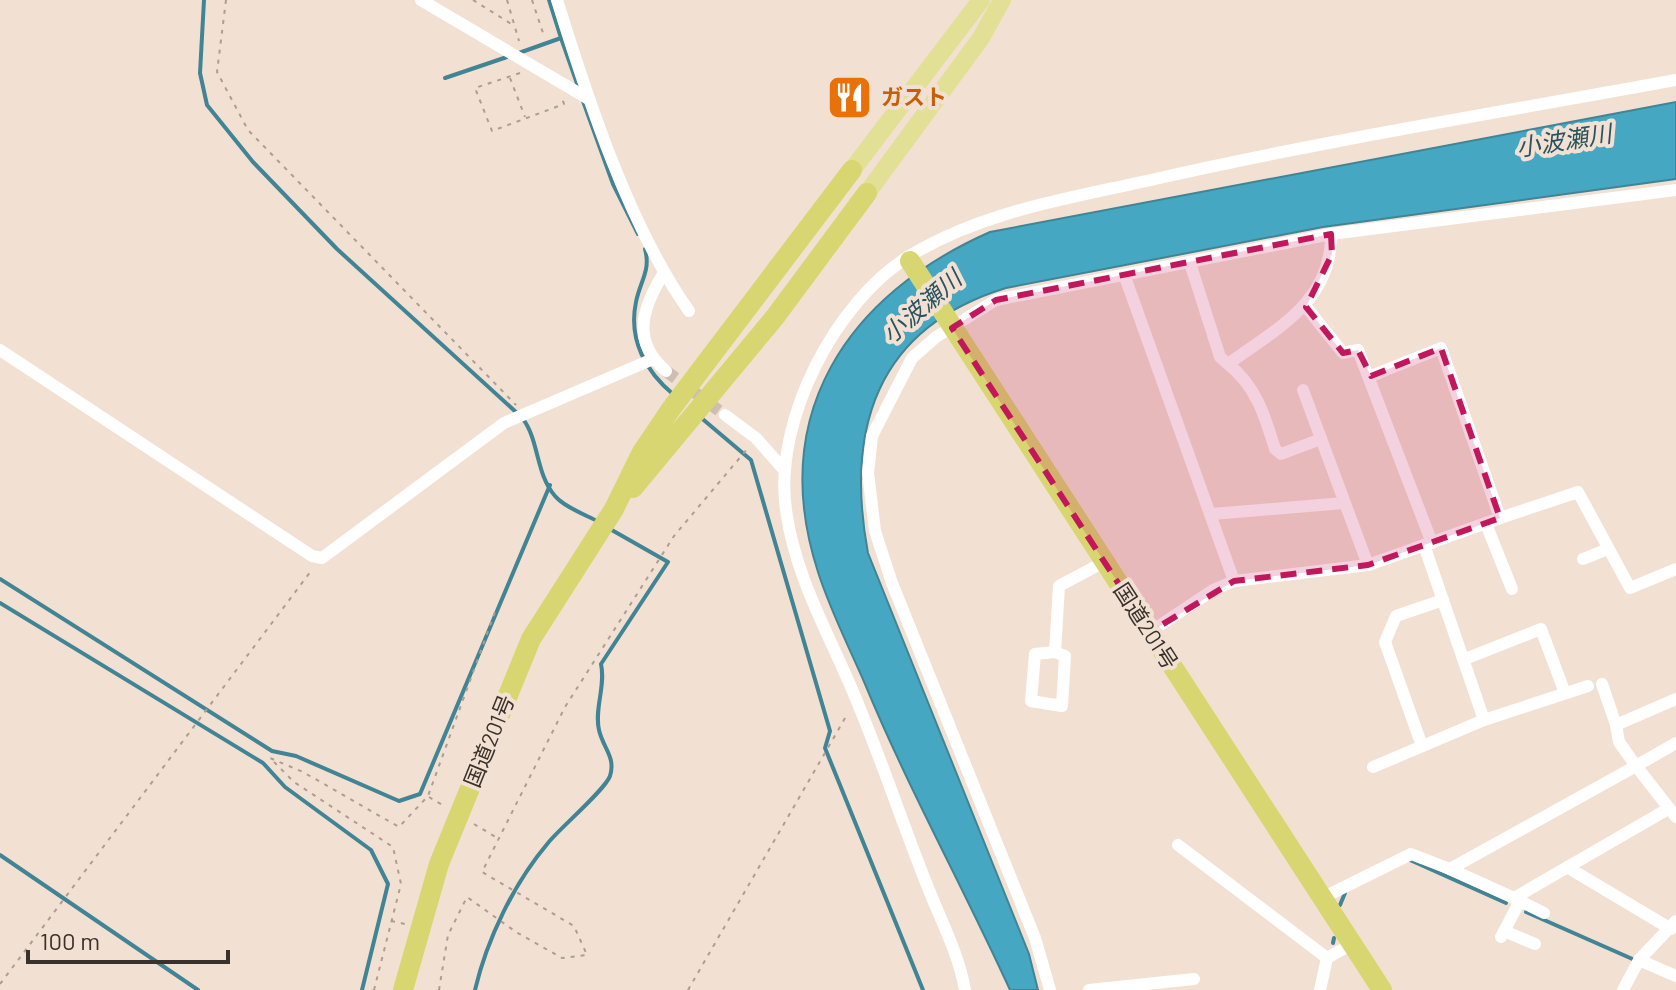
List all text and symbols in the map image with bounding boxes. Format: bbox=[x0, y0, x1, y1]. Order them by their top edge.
restaurant icon: ガスト bbox=[826, 73, 874, 121]
place label: ガスト bbox=[881, 83, 947, 109]
water label: 小波瀬川 bbox=[1514, 117, 1616, 161]
water label: 小波瀬川 bbox=[875, 261, 969, 348]
street label: 国道201号 bbox=[1109, 578, 1184, 673]
street label: 国道201号 bbox=[458, 691, 518, 791]
scale bar bbox=[28, 914, 228, 964]
text: 100 m bbox=[40, 926, 100, 955]

